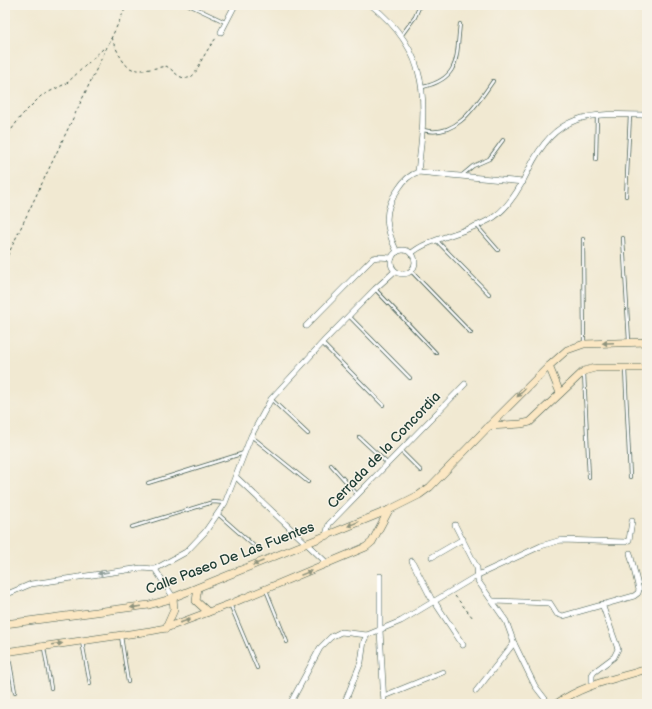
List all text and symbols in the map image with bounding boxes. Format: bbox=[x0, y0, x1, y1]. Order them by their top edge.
one-way arrow bbox=[601, 340, 614, 346]
street label: Cerrada de la Concordia bbox=[324, 388, 444, 512]
one-way arrow bbox=[516, 388, 526, 398]
street label: Calle Paseo De Las Fuentes bbox=[143, 518, 317, 598]
one-way arrow bbox=[346, 522, 358, 528]
one-way arrow bbox=[252, 561, 264, 567]
one-way arrow bbox=[97, 570, 109, 576]
one-way arrow bbox=[300, 570, 311, 576]
one-way arrow bbox=[130, 603, 142, 610]
one-way arrow bbox=[179, 617, 191, 623]
one-way arrow bbox=[51, 641, 63, 647]

